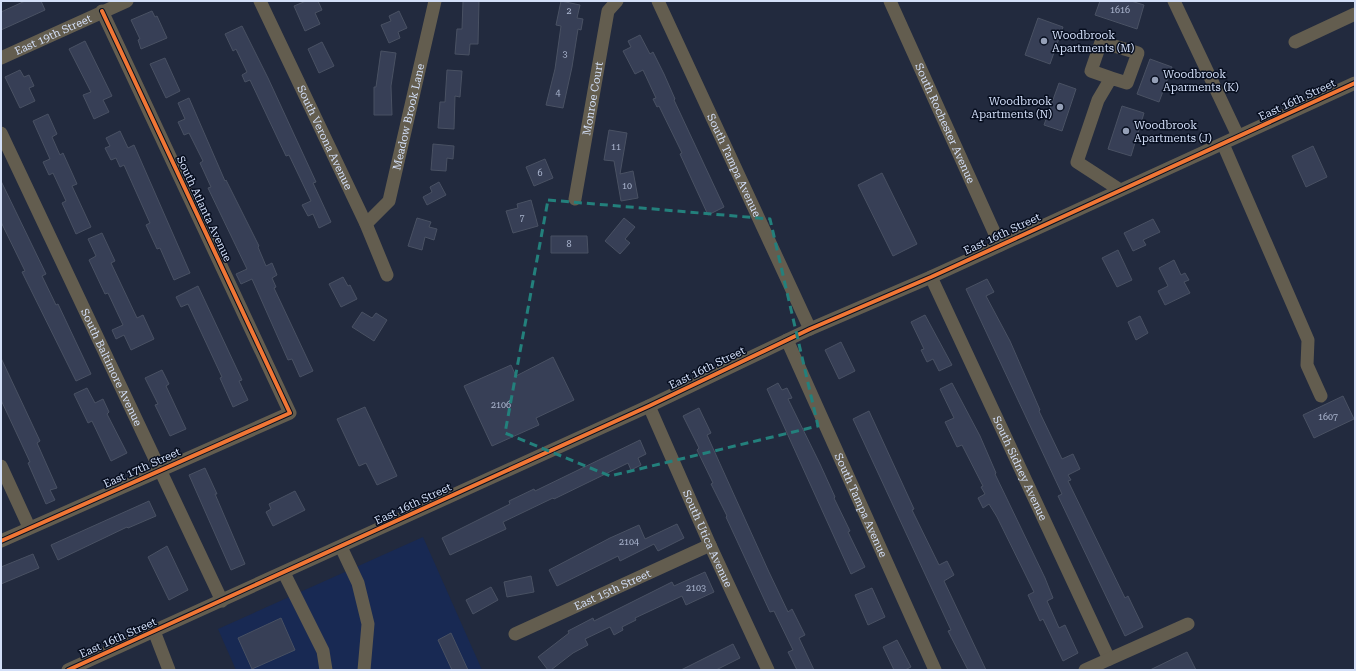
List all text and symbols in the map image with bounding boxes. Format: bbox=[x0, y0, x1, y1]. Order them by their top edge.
house number: 1616 bbox=[1110, 5, 1130, 15]
house number: 2 bbox=[566, 6, 572, 16]
street label: East 19th Street bbox=[12, 11, 94, 58]
place label: Woodbrook Apartments (M) bbox=[1052, 29, 1135, 55]
marker: Woodbrook Apartments (M) bbox=[1039, 36, 1049, 46]
house number: 3 bbox=[562, 49, 568, 59]
street label: Monroe Court bbox=[580, 61, 605, 136]
street label: South Rochester Avenue bbox=[912, 61, 978, 185]
street label: Meadow Brook Lane bbox=[390, 62, 427, 171]
place label: Woodbrook Aparments (K) bbox=[1163, 68, 1239, 94]
marker: Woodbrook Aparments (K) bbox=[1150, 75, 1160, 85]
street label: East 16th Street bbox=[1257, 77, 1337, 123]
street label: South Verona Avenue bbox=[294, 83, 355, 192]
house number: 4 bbox=[555, 88, 561, 98]
place label: Woodbrook Apartments (N) bbox=[971, 95, 1052, 121]
marker: Woodbrook Apartments (N) bbox=[1055, 102, 1065, 112]
street label: South Tampa Avenue bbox=[705, 111, 764, 219]
place label: Woodbrook Apartments (J) bbox=[1134, 119, 1212, 145]
marker: Woodbrook Apartments (J) bbox=[1121, 126, 1131, 136]
house number: 11 bbox=[611, 142, 621, 152]
street label: South Atlanta Avenue bbox=[174, 154, 234, 264]
house number: 6 bbox=[537, 168, 543, 178]
house number: 10 bbox=[622, 181, 632, 191]
street label: East 16th Street bbox=[962, 211, 1042, 257]
house number: 7 bbox=[519, 213, 525, 223]
house number: 8 bbox=[566, 239, 572, 249]
street label: South Baltimore Avenue bbox=[78, 306, 145, 428]
street label: East 16th Street bbox=[667, 344, 747, 392]
house number: 2106 bbox=[491, 400, 511, 410]
house number: 1607 bbox=[1318, 412, 1338, 422]
street label: South Sidney Avenue bbox=[990, 414, 1050, 523]
street label: East 17th Street bbox=[101, 445, 183, 491]
street label: South Tampa Avenue bbox=[832, 451, 890, 559]
street label: East 16th Street bbox=[373, 481, 453, 527]
street label: South Utica Avenue bbox=[680, 488, 735, 589]
house number: 2104 bbox=[619, 537, 639, 547]
street label: East 15th Street bbox=[572, 566, 653, 613]
house number: 2103 bbox=[686, 583, 706, 593]
street label: East 16th Street bbox=[77, 615, 159, 661]

